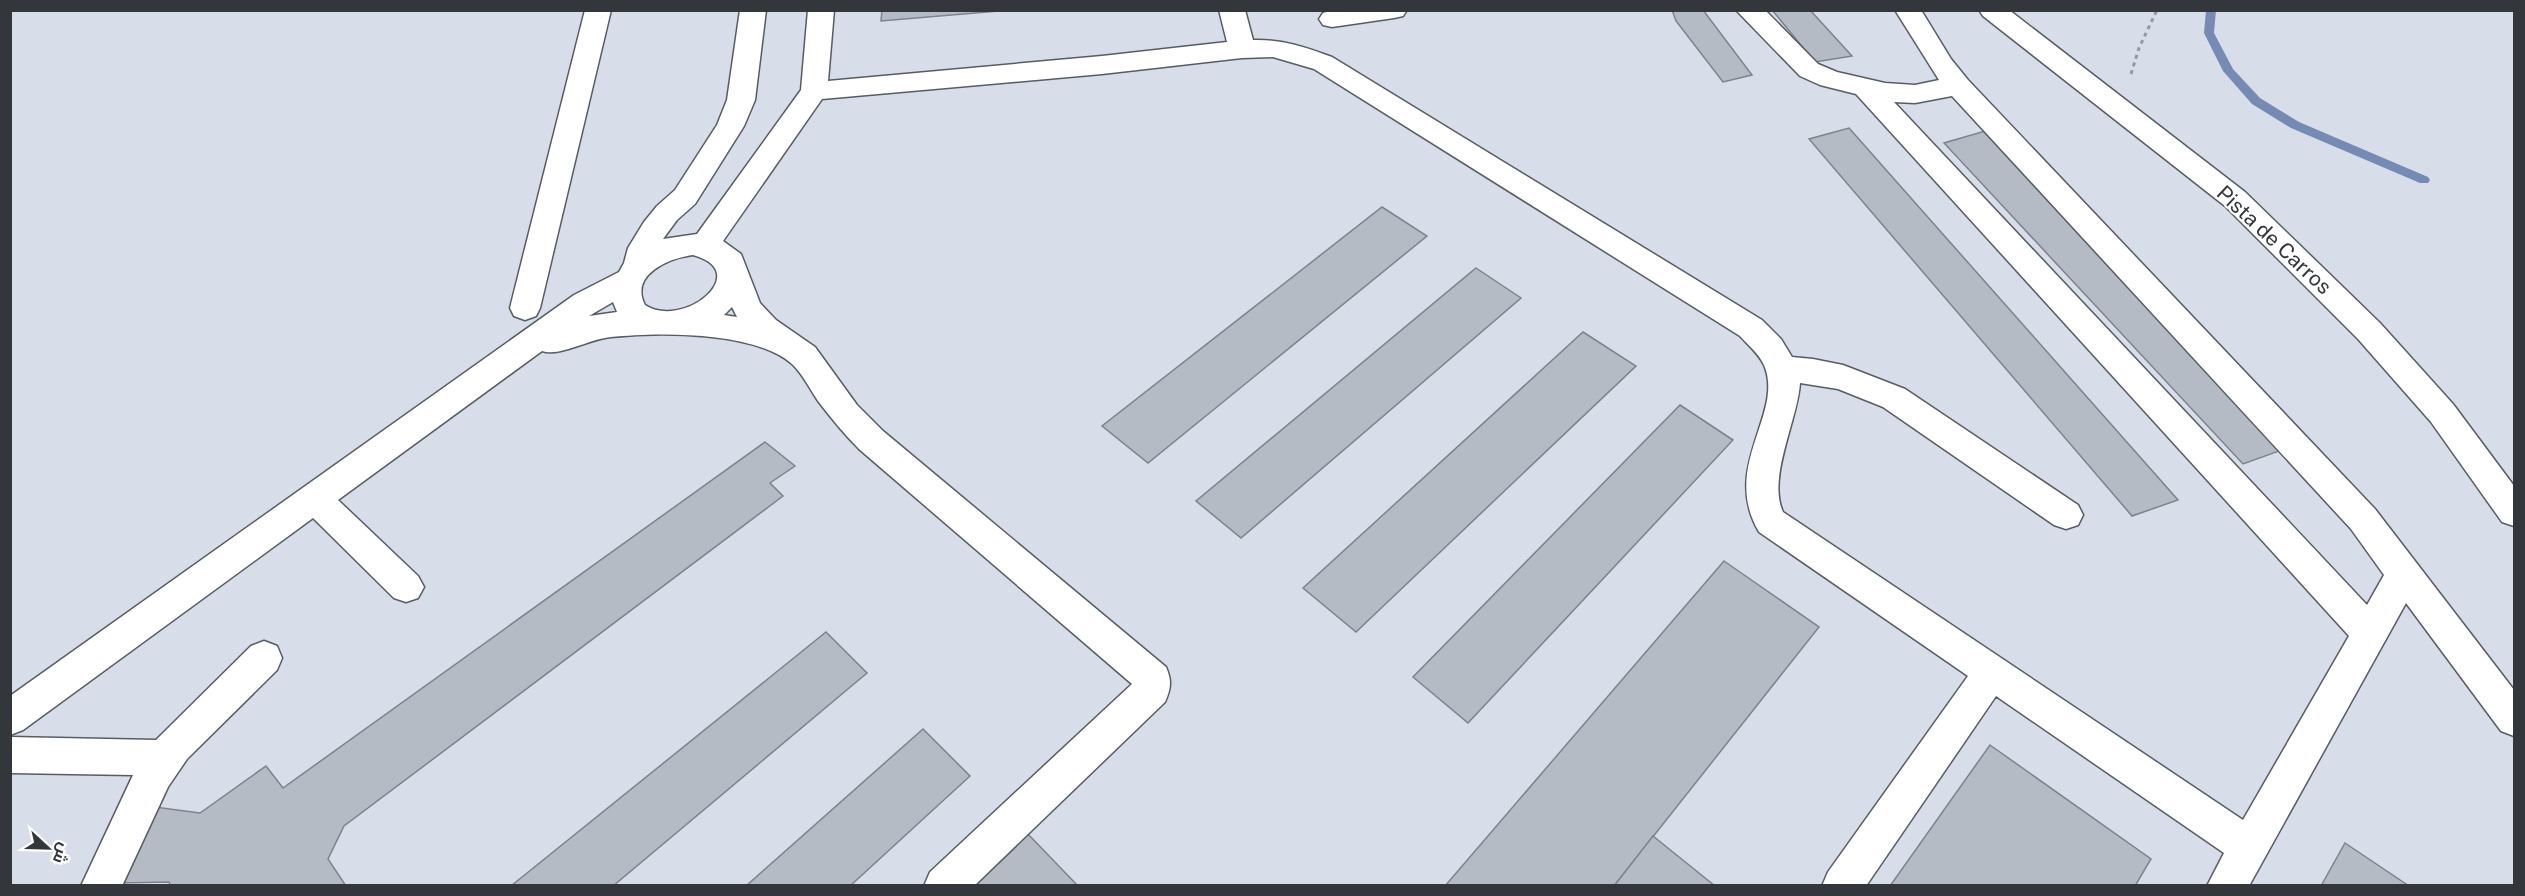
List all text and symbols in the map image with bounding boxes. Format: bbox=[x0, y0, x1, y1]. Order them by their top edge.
street label: Pista de Carros bbox=[2212, 180, 2337, 299]
north arrow bbox=[18, 818, 78, 878]
text: ش bbox=[49, 840, 74, 867]

